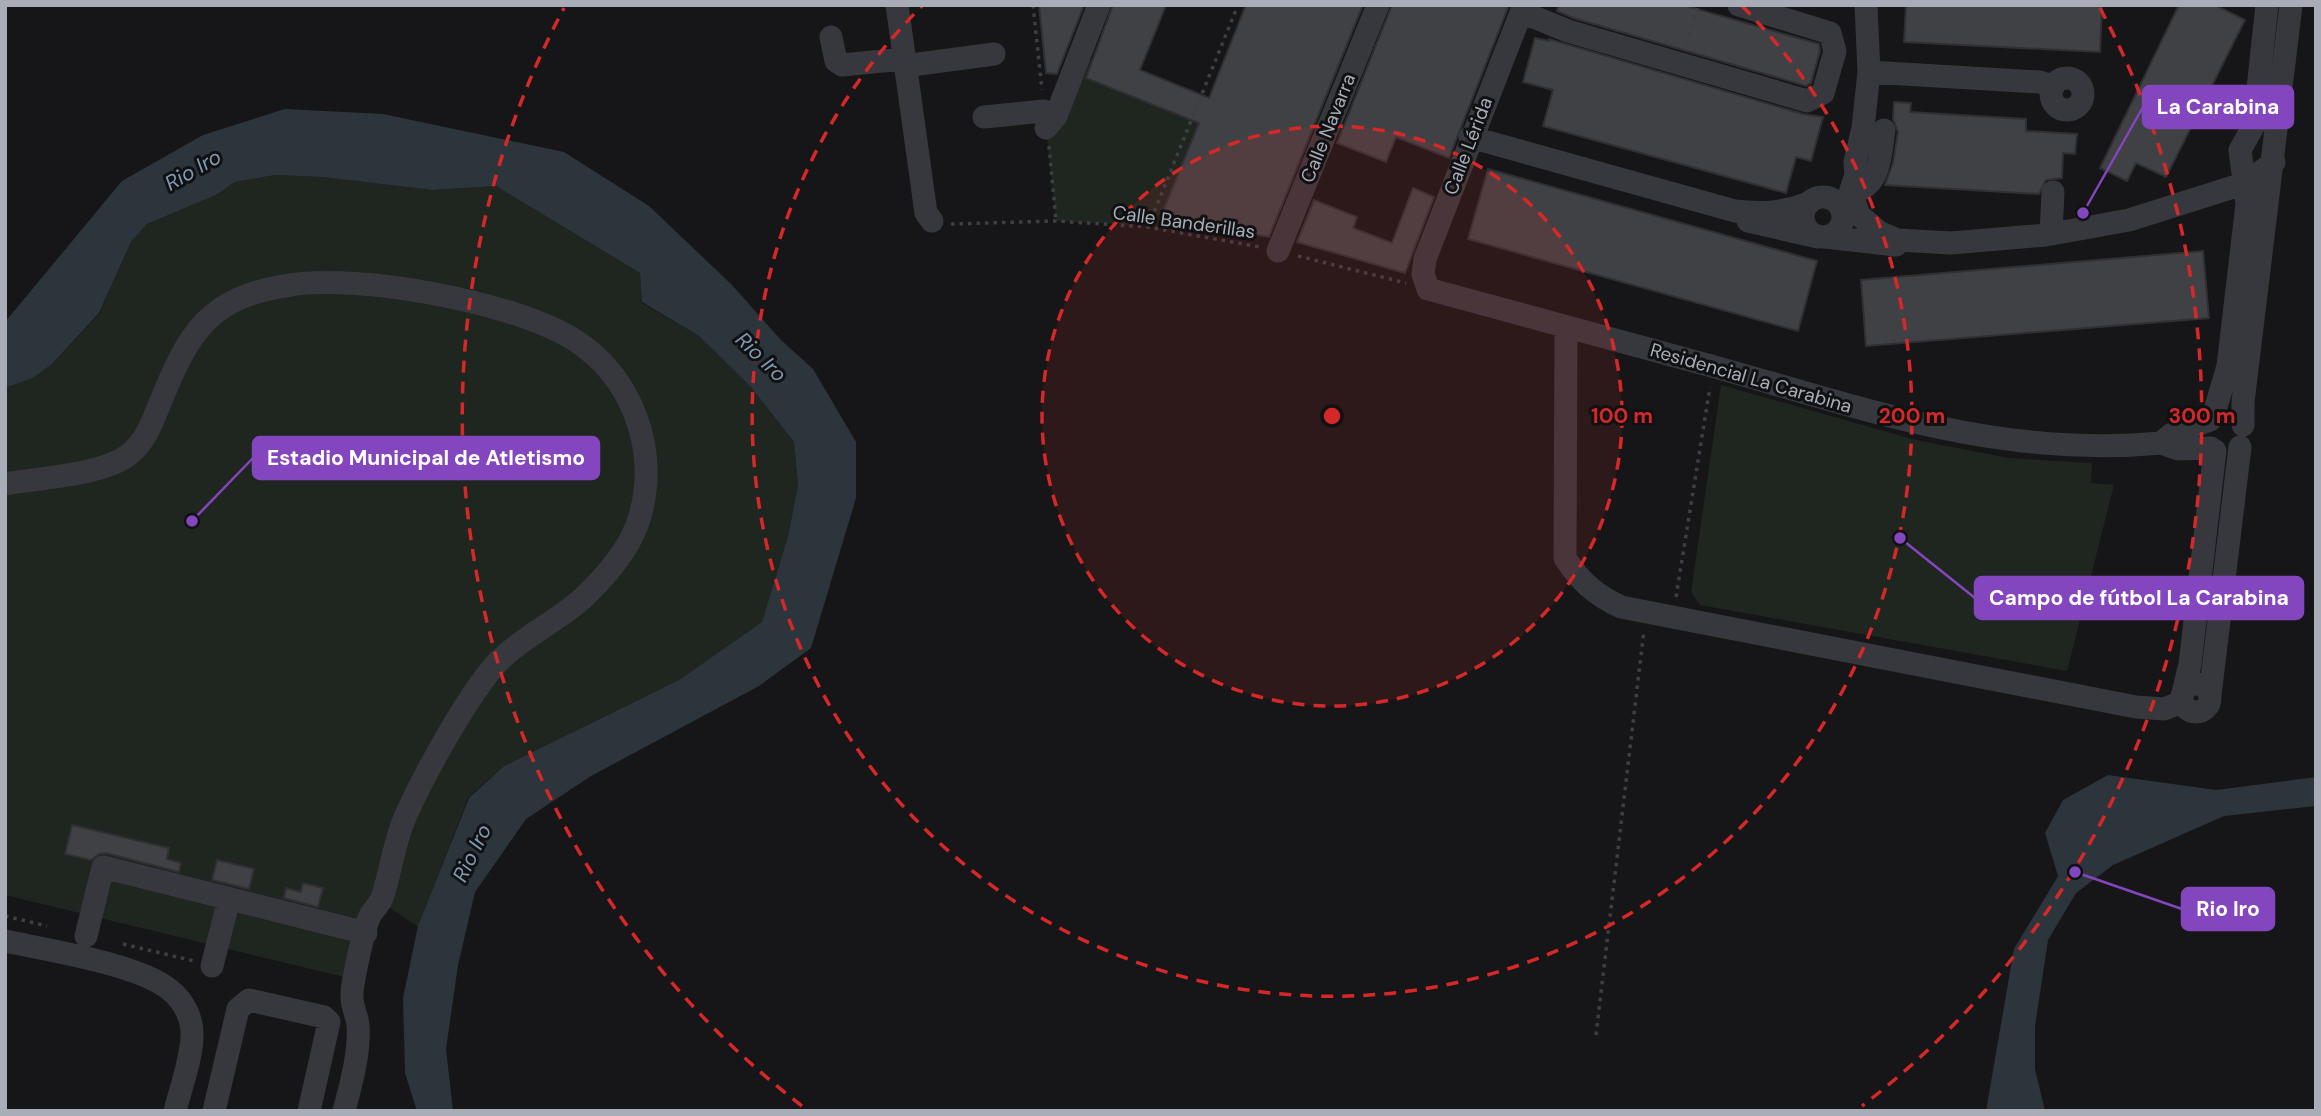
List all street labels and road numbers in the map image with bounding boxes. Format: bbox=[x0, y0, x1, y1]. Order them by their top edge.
street label: Calle Navarra bbox=[1295, 70, 1361, 186]
street label: Calle Lérida bbox=[1438, 94, 1498, 198]
street label: Calle Banderillas bbox=[1111, 200, 1257, 244]
street label: Residencial La Carabina bbox=[1647, 337, 1855, 419]

